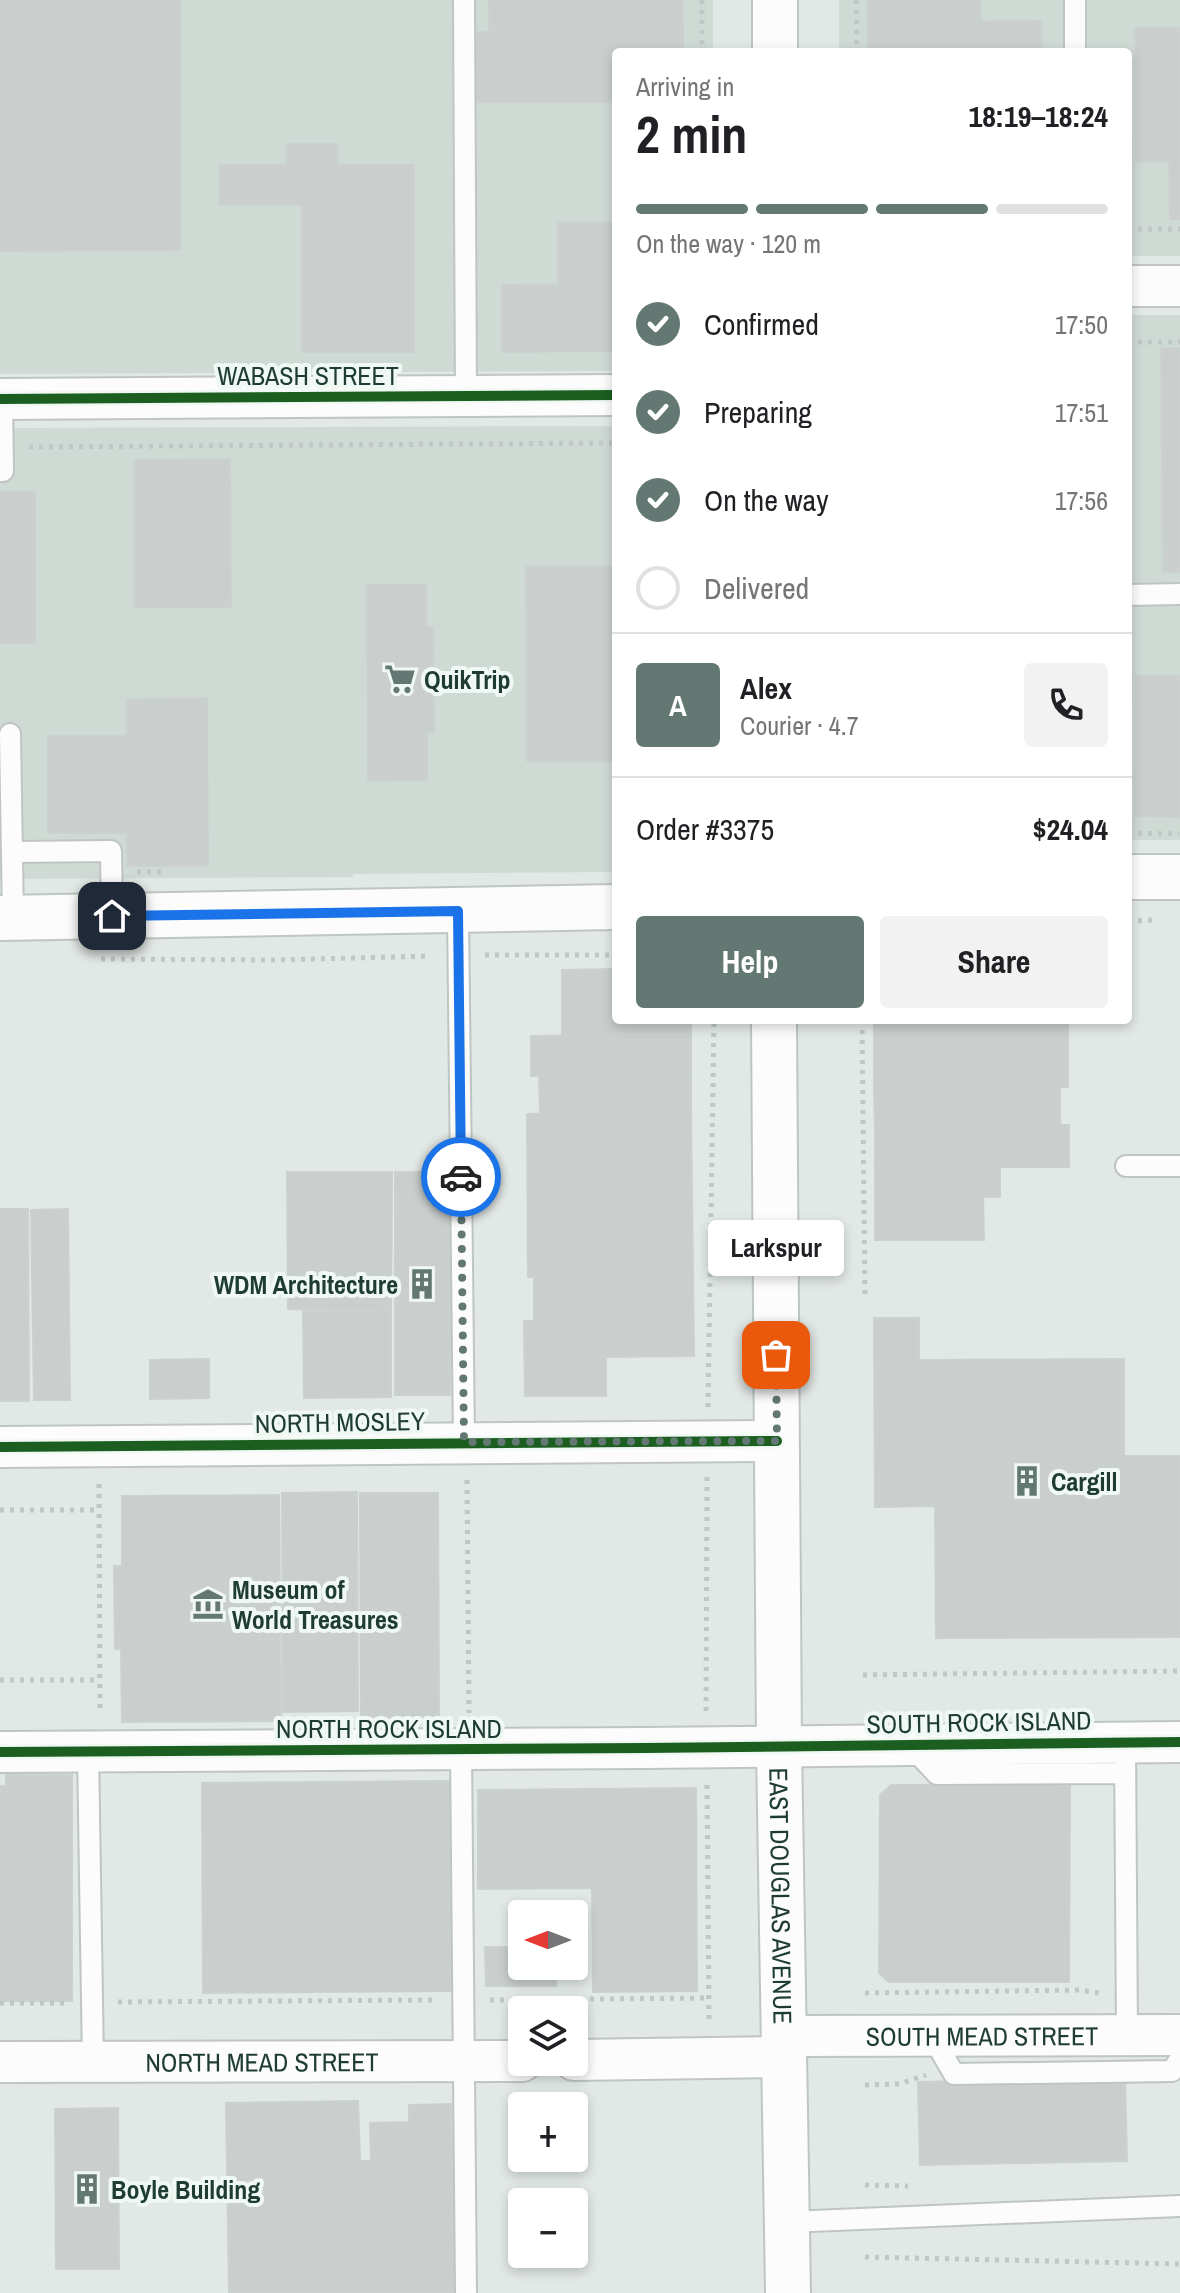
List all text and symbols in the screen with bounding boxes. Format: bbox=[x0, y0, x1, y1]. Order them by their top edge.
text: Arriving in bbox=[636, 69, 734, 104]
text: 18:19–18:24 bbox=[969, 96, 1108, 136]
text: 2 min bbox=[636, 99, 747, 169]
text: On the way · 120 m bbox=[636, 226, 821, 261]
icon: check bbox=[636, 302, 680, 346]
text: Confirmed bbox=[704, 304, 819, 344]
text: 17:50 bbox=[1055, 307, 1108, 342]
street label: WABASH STREET bbox=[217, 358, 399, 393]
icon: check bbox=[636, 390, 680, 434]
text: Preparing bbox=[704, 392, 812, 432]
text: 17:51 bbox=[1055, 395, 1108, 430]
icon: check bbox=[636, 478, 680, 522]
text: On the way bbox=[704, 480, 828, 520]
text: 17:56 bbox=[1055, 483, 1108, 518]
text: Delivered bbox=[704, 568, 809, 608]
supermarket icon: QuikTrip bbox=[383, 662, 417, 696]
place label: QuikTrip bbox=[424, 662, 511, 697]
button: phone bbox=[1024, 663, 1108, 747]
text: Alex bbox=[740, 668, 792, 708]
text: A bbox=[669, 685, 687, 725]
text: Courier · 4.7 bbox=[740, 708, 859, 743]
text: Order #3375 bbox=[636, 809, 774, 849]
text: $24.04 bbox=[1033, 809, 1108, 849]
pin bbox=[78, 882, 146, 950]
icon: home bbox=[90, 894, 134, 938]
button: Help bbox=[636, 916, 864, 1008]
button: Share bbox=[880, 916, 1108, 1008]
courier bbox=[421, 1137, 501, 1217]
icon: car bbox=[439, 1155, 483, 1199]
callout: Larkspur bbox=[708, 1219, 844, 1275]
text: Larkspur bbox=[730, 1230, 822, 1265]
place label: WDM Architecture bbox=[214, 1267, 398, 1302]
building icon: WDM Architecture bbox=[405, 1267, 439, 1301]
pin bbox=[742, 1321, 810, 1389]
icon: bag bbox=[754, 1333, 798, 1377]
street label: NORTH MOSLEY bbox=[255, 1403, 426, 1441]
building icon: Cargill bbox=[1010, 1464, 1044, 1498]
place label: Cargill bbox=[1051, 1464, 1117, 1499]
place label: Museum of World Treasures bbox=[232, 1572, 399, 1637]
museum icon: Museum of World Treasures bbox=[191, 1587, 225, 1621]
street label: SOUTH ROCK ISLAND bbox=[866, 1703, 1092, 1741]
street label: NORTH ROCK ISLAND bbox=[276, 1711, 502, 1746]
street label: EAST DOUGLAS AVENUE bbox=[762, 1767, 801, 2025]
north arrow bbox=[508, 1900, 588, 1980]
map controls bbox=[508, 1900, 588, 2268]
button: layers bbox=[508, 1996, 588, 2076]
street label: SOUTH MEAD STREET bbox=[866, 2018, 1098, 2053]
street label: NORTH MEAD STREET bbox=[145, 2044, 379, 2079]
button: + bbox=[508, 2092, 588, 2172]
building icon: Boyle Building bbox=[70, 2172, 104, 2206]
place label: Boyle Building bbox=[111, 2172, 260, 2207]
button: − bbox=[508, 2188, 588, 2268]

